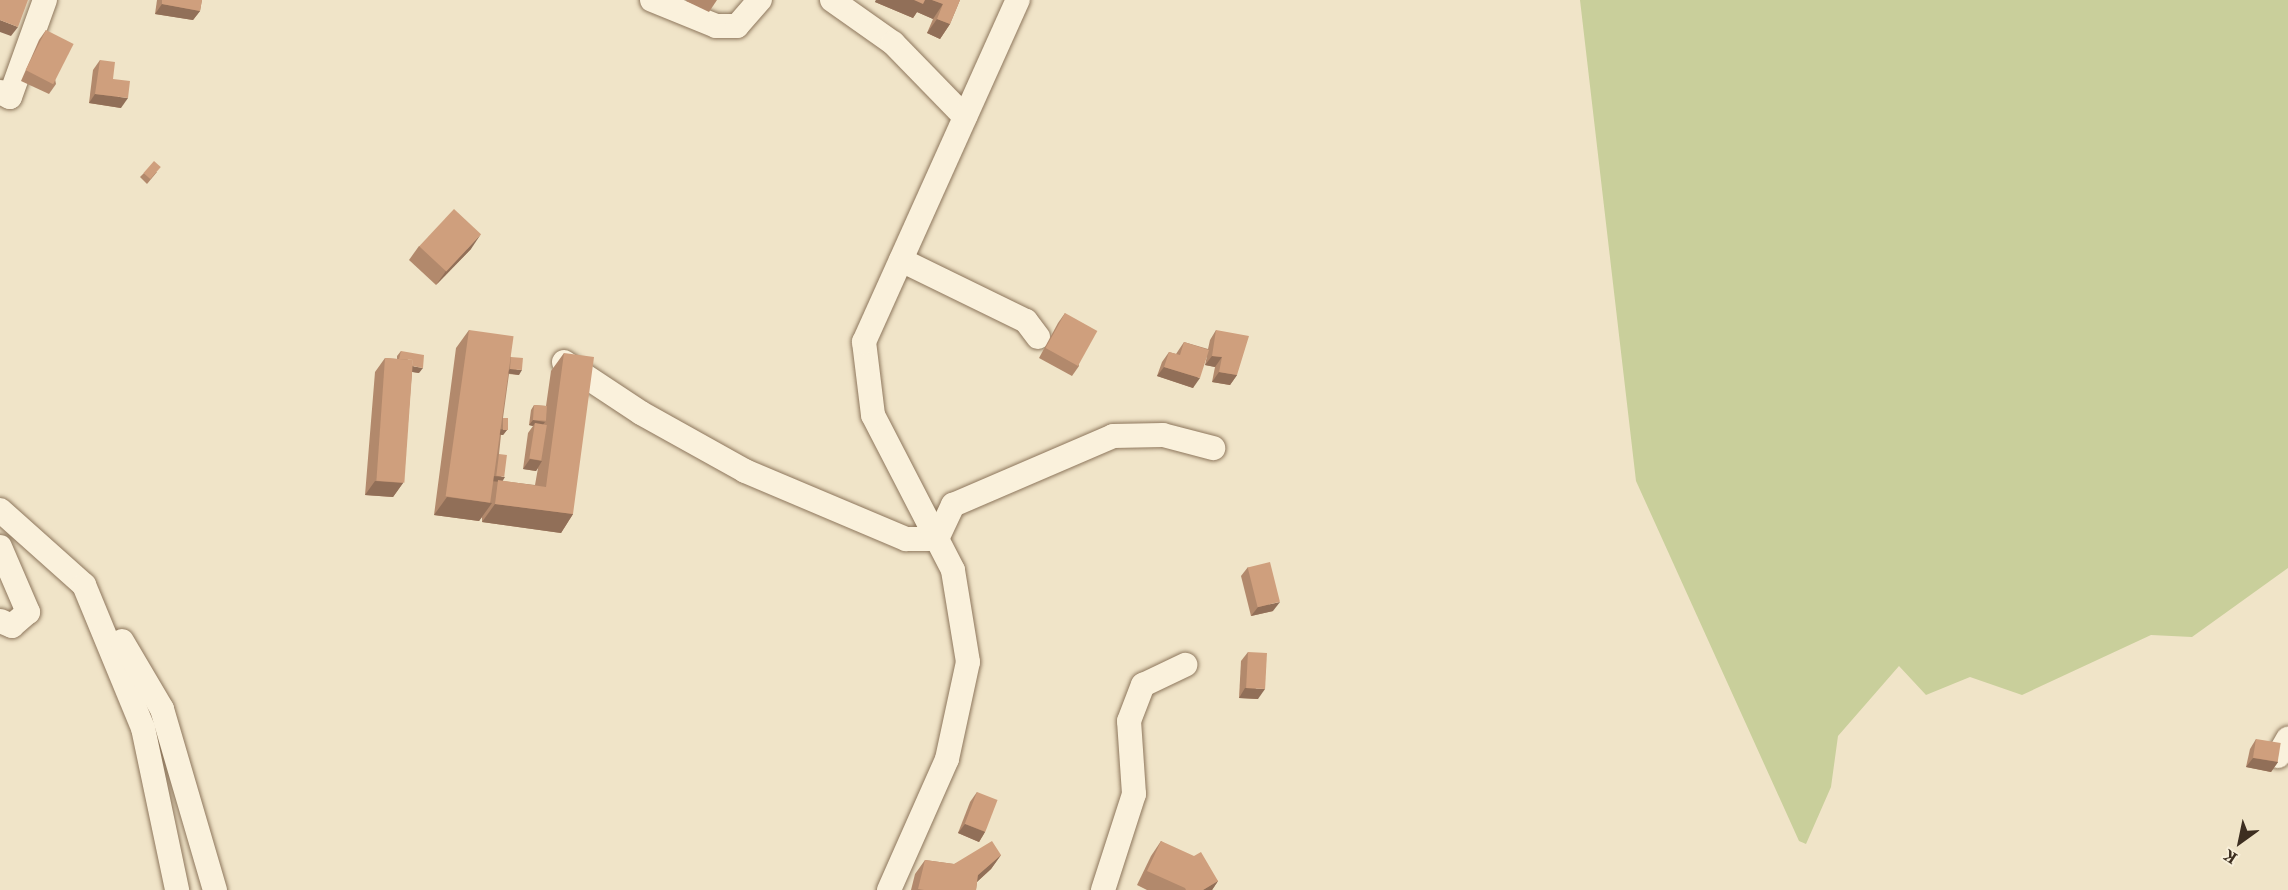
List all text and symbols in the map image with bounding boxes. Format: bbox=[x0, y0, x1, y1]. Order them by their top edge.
north arrow bbox=[2210, 812, 2270, 872]
text: K bbox=[2219, 845, 2241, 870]

